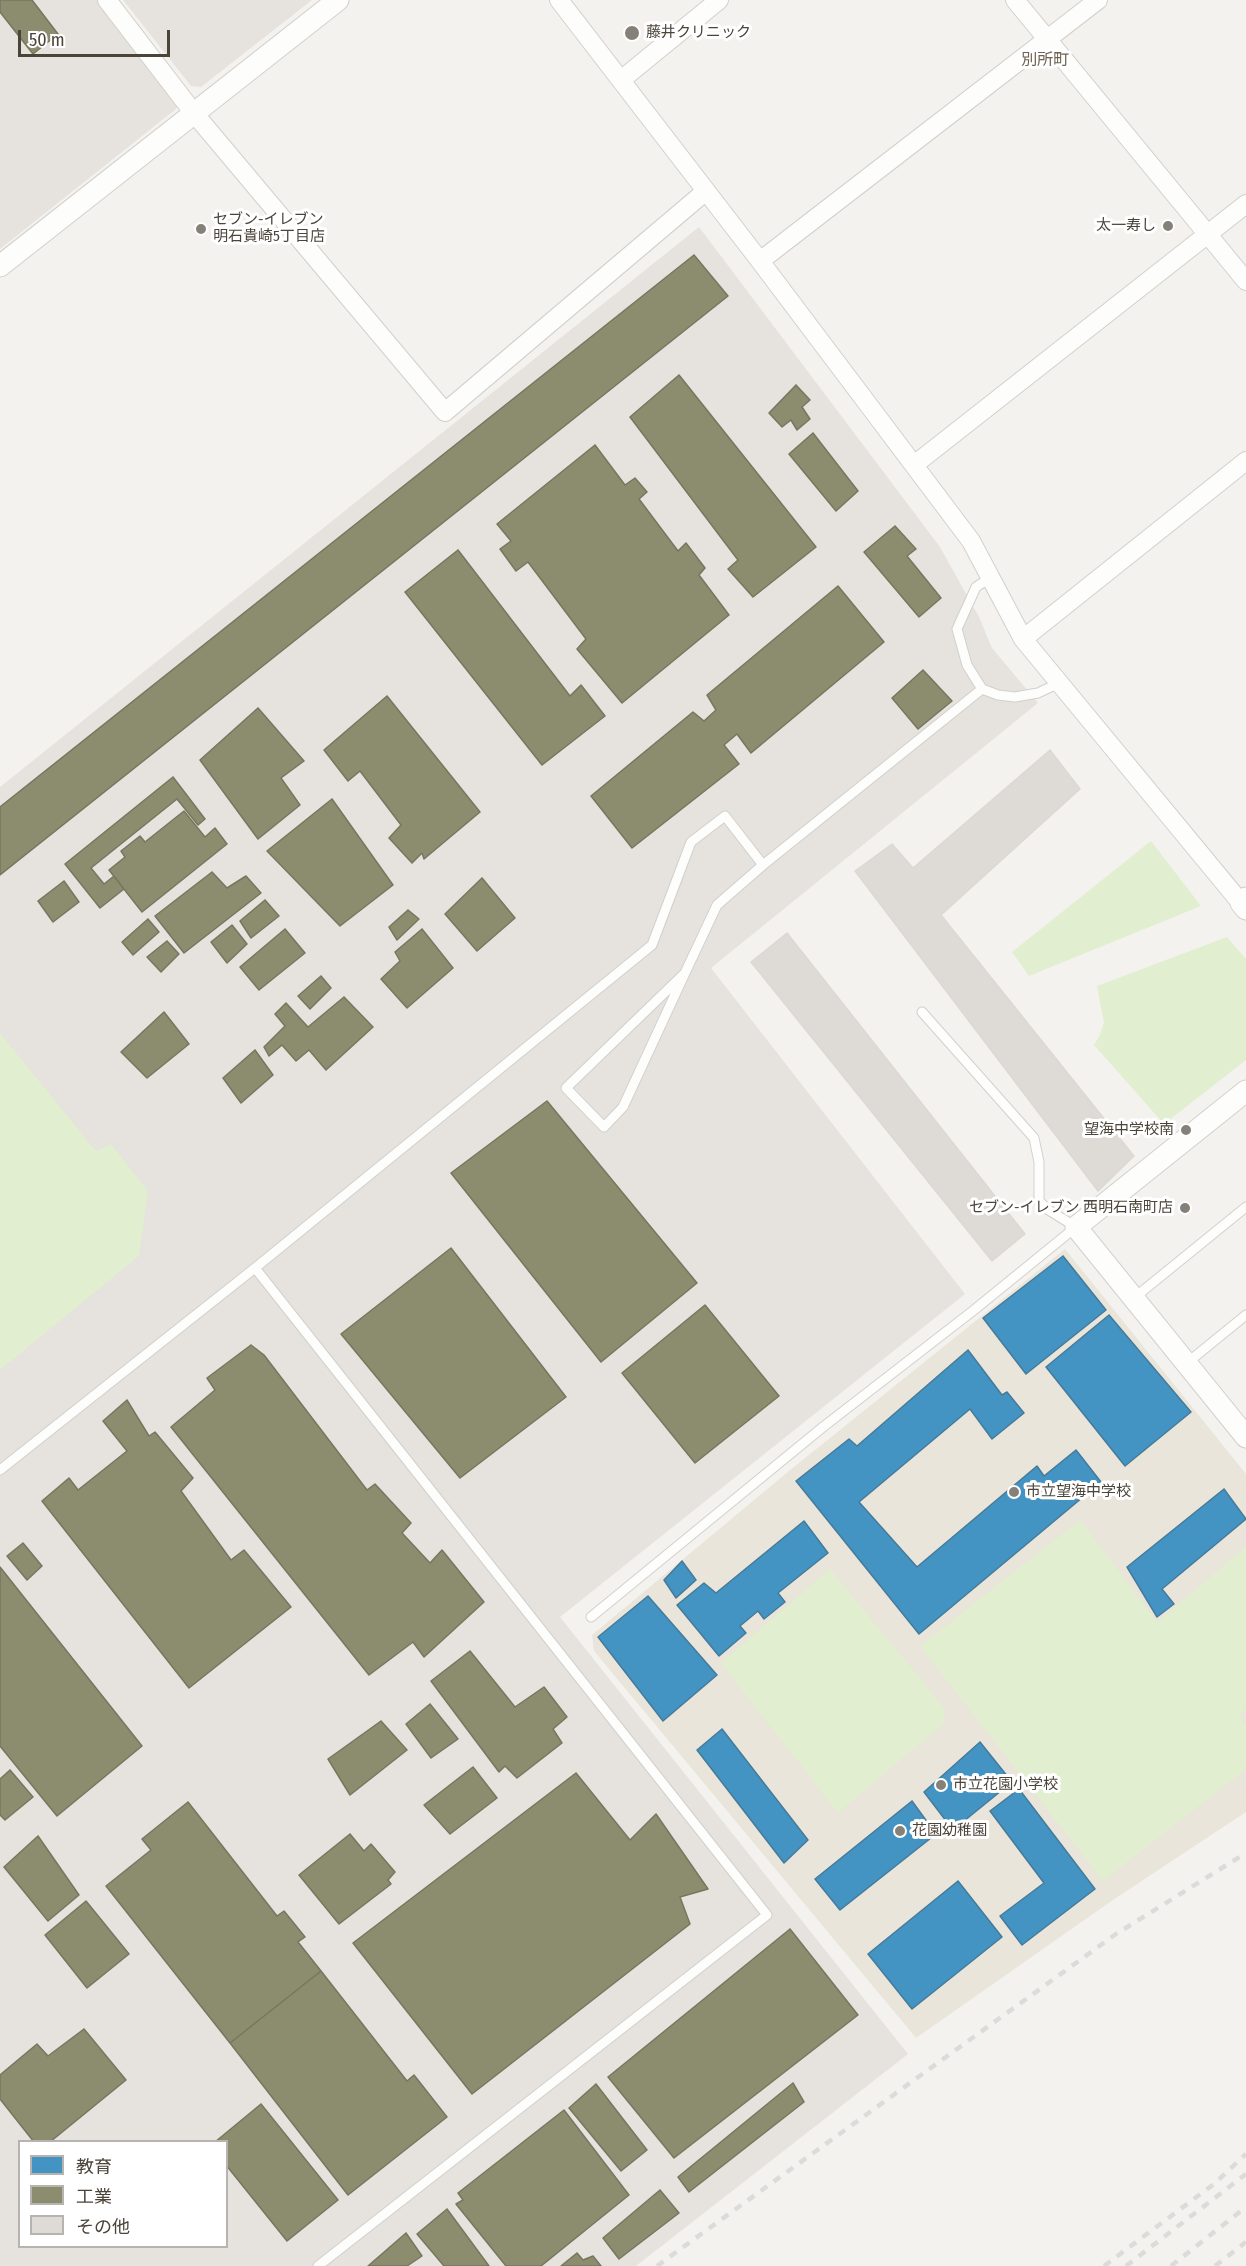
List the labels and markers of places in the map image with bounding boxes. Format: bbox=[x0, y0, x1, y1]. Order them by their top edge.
marker: 藤井クリニック bbox=[623, 24, 641, 42]
place label: 藤井クリニック bbox=[646, 24, 751, 42]
place label: セブン-イレブン 明石貴崎5丁目店 bbox=[213, 211, 325, 246]
place label: 太一寿し bbox=[1096, 217, 1156, 235]
marker: 太一寿し bbox=[1161, 219, 1175, 233]
marker: セブン-イレブン 明石貴崎5丁目店 bbox=[194, 222, 208, 236]
place label: 望海中学校南 bbox=[1084, 1121, 1174, 1139]
marker: 望海中学校南 bbox=[1179, 1123, 1193, 1137]
place label: セブン-イレブン 西明石南町店 bbox=[969, 1199, 1173, 1217]
marker: セブン-イレブン 西明石南町店 bbox=[1178, 1201, 1192, 1215]
place label: 市立望海中学校 bbox=[1026, 1483, 1131, 1501]
marker: 市立望海中学校 bbox=[1007, 1485, 1021, 1499]
place label: 市立花園小学校 bbox=[953, 1776, 1058, 1794]
marker: 市立花園小学校 bbox=[934, 1778, 948, 1792]
place label: 花園幼稚園 bbox=[912, 1822, 987, 1840]
marker: 花園幼稚園 bbox=[893, 1824, 907, 1838]

